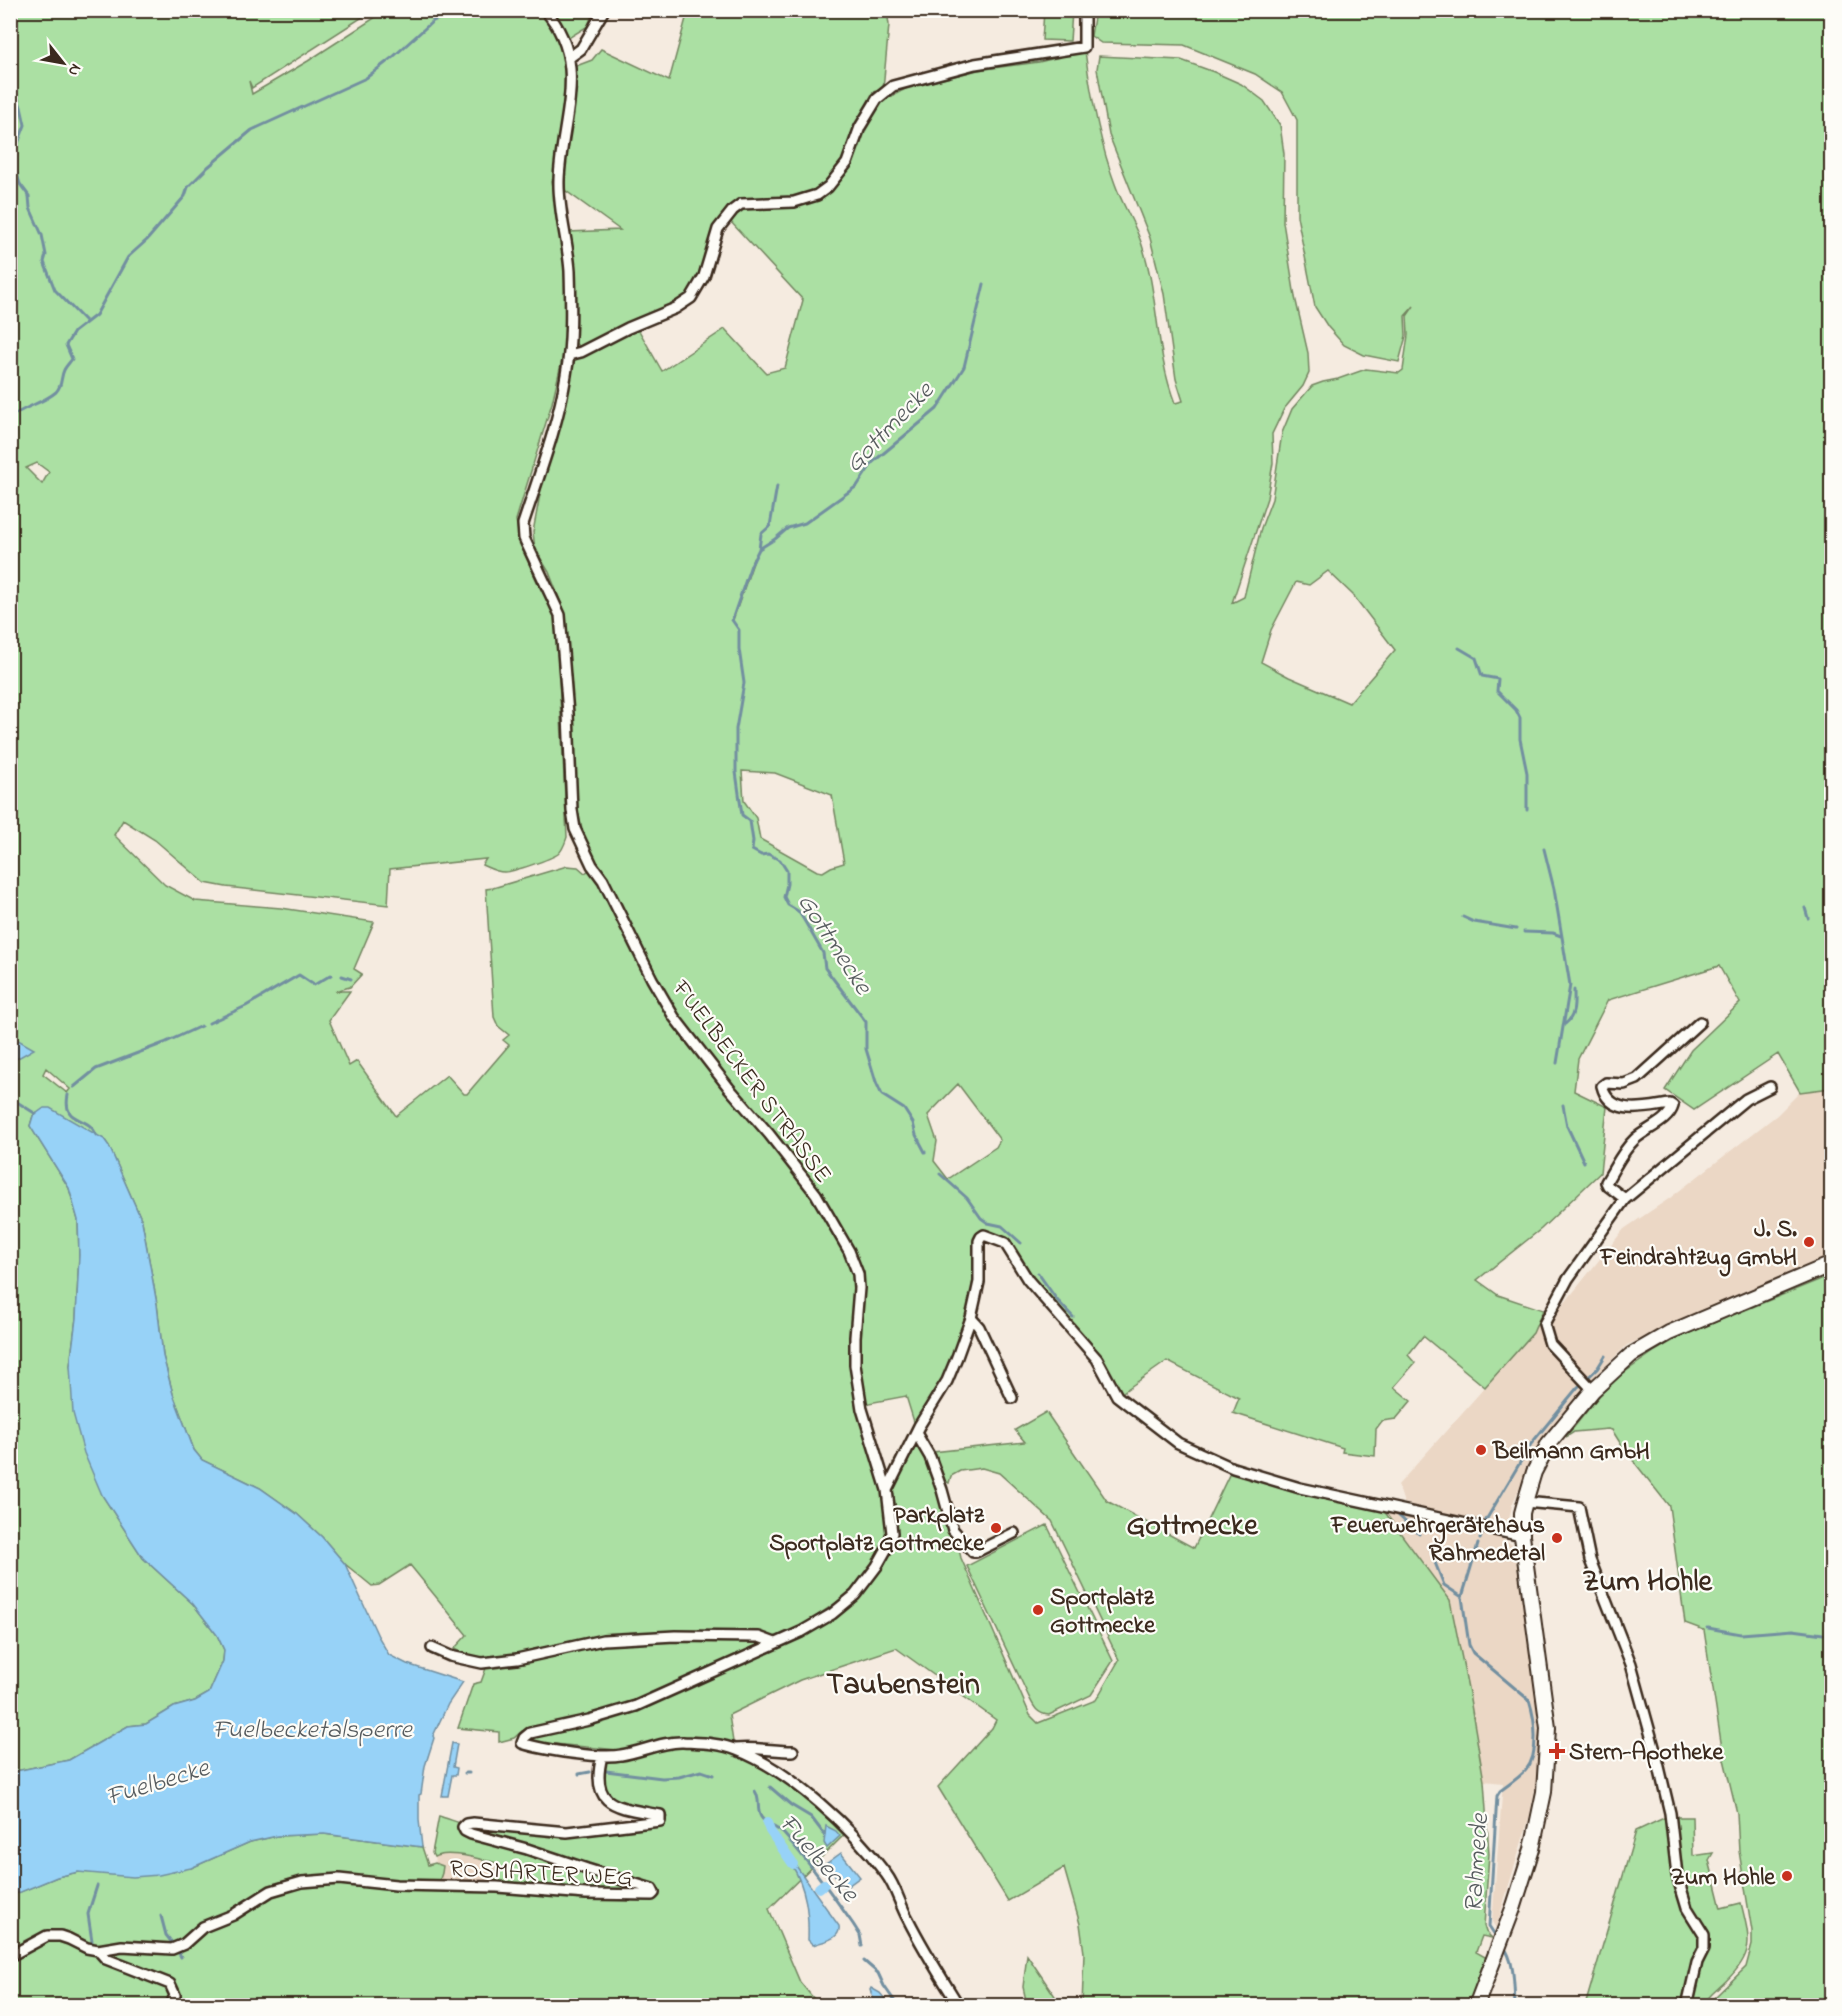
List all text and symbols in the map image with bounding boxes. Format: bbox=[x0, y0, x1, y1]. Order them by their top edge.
north arrow bbox=[33, 33, 93, 93]
text: N bbox=[61, 59, 87, 81]
water label: Gottmecke bbox=[837, 373, 944, 482]
water label: Gottmecke bbox=[787, 887, 881, 1004]
street label: FUELBECKER STRASSE bbox=[662, 973, 839, 1191]
place label: J. S. Feindrahtzug GmbH bbox=[1599, 1213, 1797, 1277]
marker: J. S. Feindrahtzug GmbH bbox=[1802, 1235, 1816, 1249]
place label: Beilmann GmbH bbox=[1492, 1435, 1650, 1470]
marker: Beilmann GmbH bbox=[1474, 1443, 1488, 1457]
place label: Parkplatz Sportplatz Gottmecke bbox=[769, 1499, 985, 1562]
district label: Gottmecke bbox=[1126, 1505, 1259, 1549]
place label: Feuerwehrgerätehaus Rahmedetal bbox=[1330, 1509, 1545, 1572]
marker: Parkplatz Sportplatz Gottmecke bbox=[989, 1521, 1003, 1535]
marker: Feuerwehrgerätehaus Rahmedetal bbox=[1550, 1531, 1564, 1545]
district label: Zum Hohle bbox=[1582, 1561, 1713, 1605]
place label: Sportplatz Gottmecke bbox=[1050, 1581, 1156, 1644]
marker: Sportplatz Gottmecke bbox=[1031, 1603, 1045, 1617]
district label: Taubenstein bbox=[826, 1664, 980, 1708]
water label: Fuelbecketalsperre bbox=[212, 1712, 413, 1750]
place label: Stern-Apotheke bbox=[1569, 1736, 1725, 1771]
marker: Stern-Apotheke bbox=[1550, 1744, 1564, 1758]
water label: Fuelbecke bbox=[102, 1750, 215, 1818]
water label: Fuelbecke bbox=[769, 1807, 868, 1912]
water label: Rahmede bbox=[1456, 1811, 1500, 1914]
street label: ROSMARTER WEG bbox=[449, 1852, 633, 1897]
place label: Zum Hohle bbox=[1671, 1861, 1776, 1896]
marker: Zum Hohle bbox=[1780, 1869, 1794, 1883]

